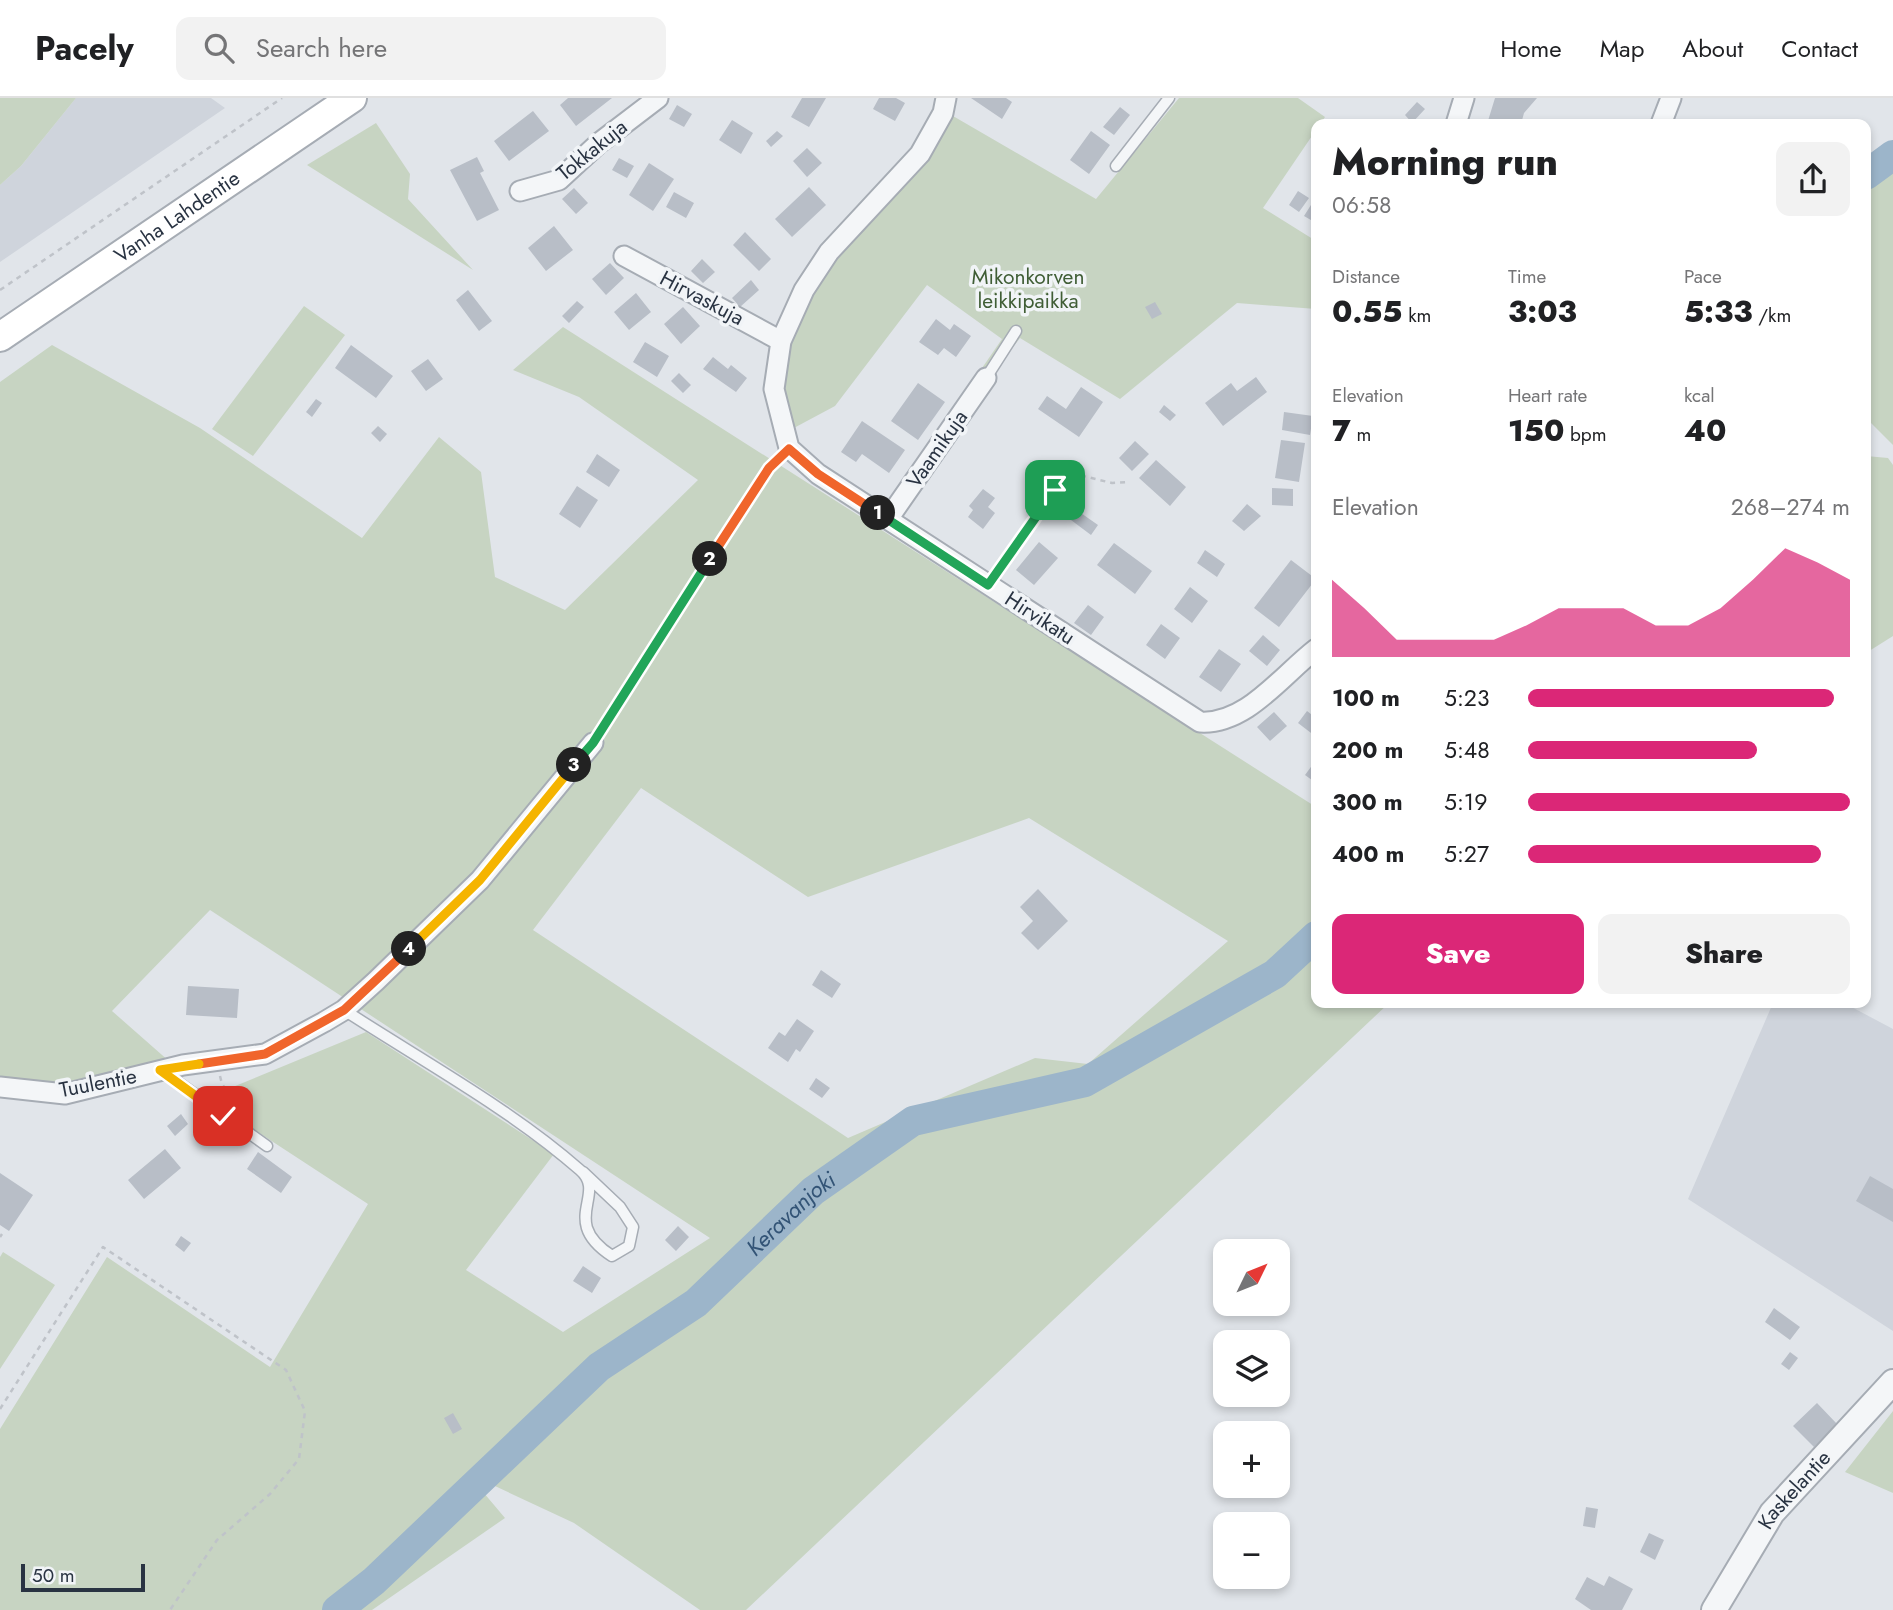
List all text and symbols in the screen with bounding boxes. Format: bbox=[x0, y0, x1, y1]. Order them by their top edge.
search box bbox=[176, 17, 666, 80]
text: Pacely bbox=[35, 25, 134, 72]
icon: search bbox=[200, 29, 238, 67]
text: Search here bbox=[256, 29, 387, 67]
text: Home bbox=[1500, 31, 1562, 66]
text: Map bbox=[1600, 31, 1644, 66]
text: About bbox=[1682, 31, 1743, 66]
text: Contact bbox=[1781, 31, 1858, 66]
street label: Tokkakuja bbox=[550, 112, 634, 188]
text: Morning run bbox=[1332, 134, 1558, 189]
button: share bbox=[1776, 142, 1850, 216]
street label: Vanha Lahdentie bbox=[108, 163, 246, 270]
text: 06:58 bbox=[1332, 188, 1391, 222]
park label: Mikonkorven leikkipaikka bbox=[972, 262, 1084, 316]
street label: Hirvaskuja bbox=[655, 263, 749, 333]
text: Distance bbox=[1332, 263, 1400, 290]
text: Time bbox=[1508, 263, 1546, 290]
text: Pace bbox=[1684, 263, 1722, 290]
text: 0.55 bbox=[1332, 290, 1402, 333]
text: 3:03 bbox=[1508, 290, 1577, 333]
text: 5:33 bbox=[1684, 290, 1753, 333]
text: km bbox=[1402, 302, 1431, 329]
text: /km bbox=[1753, 302, 1791, 329]
text: Elevation bbox=[1332, 382, 1404, 409]
text: Heart rate bbox=[1508, 382, 1587, 409]
text: kcal bbox=[1684, 382, 1715, 409]
street label: Vaamikuja bbox=[899, 404, 975, 494]
text: 7 bbox=[1332, 409, 1351, 452]
text: 150 bbox=[1508, 409, 1564, 452]
text: 40 bbox=[1684, 409, 1726, 452]
text: m bbox=[1351, 421, 1371, 448]
text: bpm bbox=[1564, 421, 1607, 448]
pin bbox=[1025, 460, 1085, 520]
icon: arrive bbox=[1036, 471, 1074, 509]
text: Elevation bbox=[1332, 490, 1419, 524]
text: 268–274 m bbox=[1731, 490, 1850, 524]
pin: 1 bbox=[860, 496, 896, 530]
text: 1 bbox=[873, 499, 882, 526]
pin: 2 bbox=[692, 542, 728, 576]
text: 2 bbox=[703, 545, 716, 572]
street label: Hirvikatu bbox=[999, 584, 1081, 652]
text: 100 m bbox=[1332, 681, 1400, 715]
text: 5:23 bbox=[1444, 681, 1490, 715]
text: 200 m bbox=[1332, 733, 1403, 767]
text: 5:48 bbox=[1444, 733, 1490, 767]
pin: 3 bbox=[556, 748, 592, 782]
text: 3 bbox=[568, 751, 579, 778]
text: 300 m bbox=[1332, 785, 1403, 819]
text: 5:19 bbox=[1444, 785, 1487, 819]
text: 400 m bbox=[1332, 837, 1404, 871]
text: 5:27 bbox=[1444, 837, 1489, 871]
button: Save bbox=[1332, 914, 1584, 994]
button: Share bbox=[1598, 914, 1850, 994]
pin: 4 bbox=[392, 932, 426, 966]
text: 4 bbox=[402, 935, 415, 962]
street label: Tuulentie bbox=[57, 1061, 139, 1105]
pin bbox=[193, 1086, 253, 1146]
icon: check bbox=[204, 1097, 242, 1135]
water label: Keravanjoki bbox=[738, 1163, 843, 1264]
north arrow bbox=[1213, 1239, 1290, 1316]
map controls bbox=[1213, 1239, 1290, 1589]
button: layers bbox=[1213, 1330, 1290, 1407]
button: + bbox=[1213, 1421, 1290, 1498]
street label: Kaskelantie bbox=[1751, 1443, 1838, 1535]
button: − bbox=[1213, 1512, 1290, 1589]
scale bar bbox=[21, 1561, 145, 1593]
text: 50 m bbox=[32, 1562, 75, 1589]

